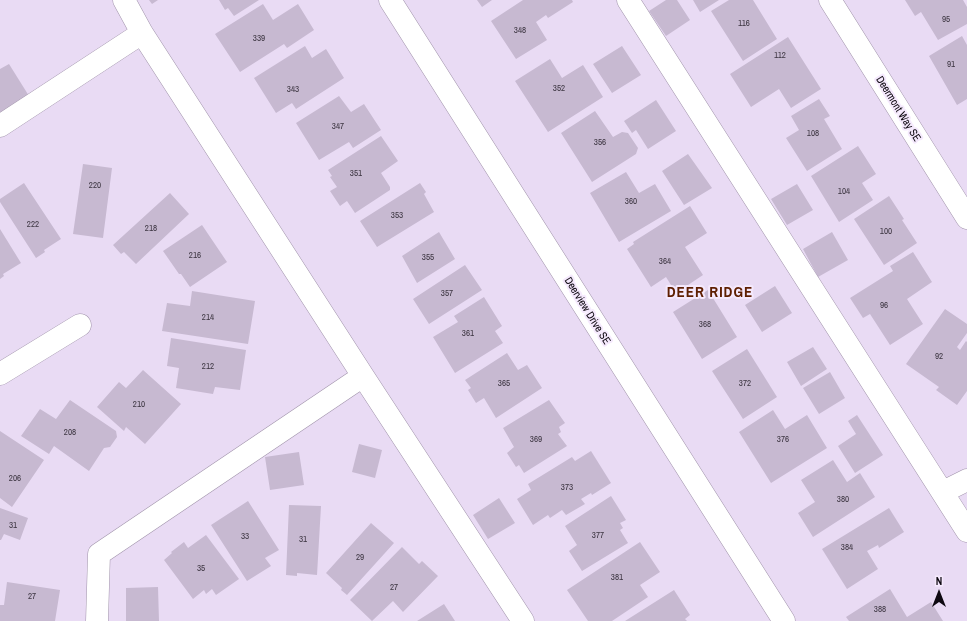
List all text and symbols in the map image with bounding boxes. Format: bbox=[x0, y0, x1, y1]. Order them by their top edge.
house number: 95 bbox=[942, 15, 950, 25]
house number: 116 bbox=[738, 19, 750, 29]
house number: 348 bbox=[514, 26, 526, 36]
house number: 339 bbox=[253, 34, 265, 44]
house number: 112 bbox=[774, 51, 786, 61]
house number: 91 bbox=[947, 60, 955, 70]
street label: Deermont Way SE bbox=[873, 74, 923, 144]
house number: 352 bbox=[553, 84, 565, 94]
house number: 343 bbox=[287, 85, 299, 95]
house number: 347 bbox=[332, 122, 344, 132]
house number: 108 bbox=[807, 129, 819, 139]
house number: 356 bbox=[594, 138, 606, 148]
house number: 351 bbox=[350, 169, 362, 179]
house number: 220 bbox=[89, 181, 101, 191]
house number: 104 bbox=[838, 187, 850, 197]
house number: 360 bbox=[625, 197, 637, 207]
house number: 353 bbox=[391, 211, 403, 221]
house number: 222 bbox=[27, 220, 39, 230]
house number: 218 bbox=[145, 224, 157, 234]
house number: 100 bbox=[880, 227, 892, 237]
house number: 216 bbox=[189, 251, 201, 261]
house number: 355 bbox=[422, 253, 434, 263]
house number: 364 bbox=[659, 257, 671, 267]
street label: Deerview Drive SE bbox=[561, 275, 613, 347]
district label: DEER RIDGE bbox=[667, 284, 753, 302]
house number: 357 bbox=[441, 289, 453, 299]
house number: 96 bbox=[880, 301, 888, 311]
house number: 214 bbox=[202, 313, 214, 323]
house number: 368 bbox=[699, 320, 711, 330]
house number: 361 bbox=[462, 329, 474, 339]
house number: 92 bbox=[935, 352, 943, 362]
house number: 212 bbox=[202, 362, 214, 372]
house number: 365 bbox=[498, 379, 510, 389]
house number: 372 bbox=[739, 379, 751, 389]
house number: 210 bbox=[133, 400, 145, 410]
house number: 208 bbox=[64, 428, 76, 438]
house number: 369 bbox=[530, 435, 542, 445]
house number: 376 bbox=[777, 435, 789, 445]
house number: 206 bbox=[9, 474, 21, 484]
house number: 373 bbox=[561, 483, 573, 493]
house number: 380 bbox=[837, 495, 849, 505]
house number: 31 bbox=[9, 521, 17, 531]
house number: 377 bbox=[592, 531, 604, 541]
house number: 33 bbox=[241, 532, 249, 542]
house number: 31 bbox=[299, 535, 307, 545]
house number: 384 bbox=[841, 543, 853, 553]
house number: 29 bbox=[356, 553, 364, 563]
house number: 35 bbox=[197, 564, 205, 574]
house number: 381 bbox=[611, 573, 623, 583]
north arrow bbox=[919, 573, 959, 613]
text: N bbox=[936, 574, 942, 588]
house number: 27 bbox=[390, 583, 398, 593]
house number: 27 bbox=[28, 592, 36, 602]
house number: 388 bbox=[874, 605, 886, 615]

